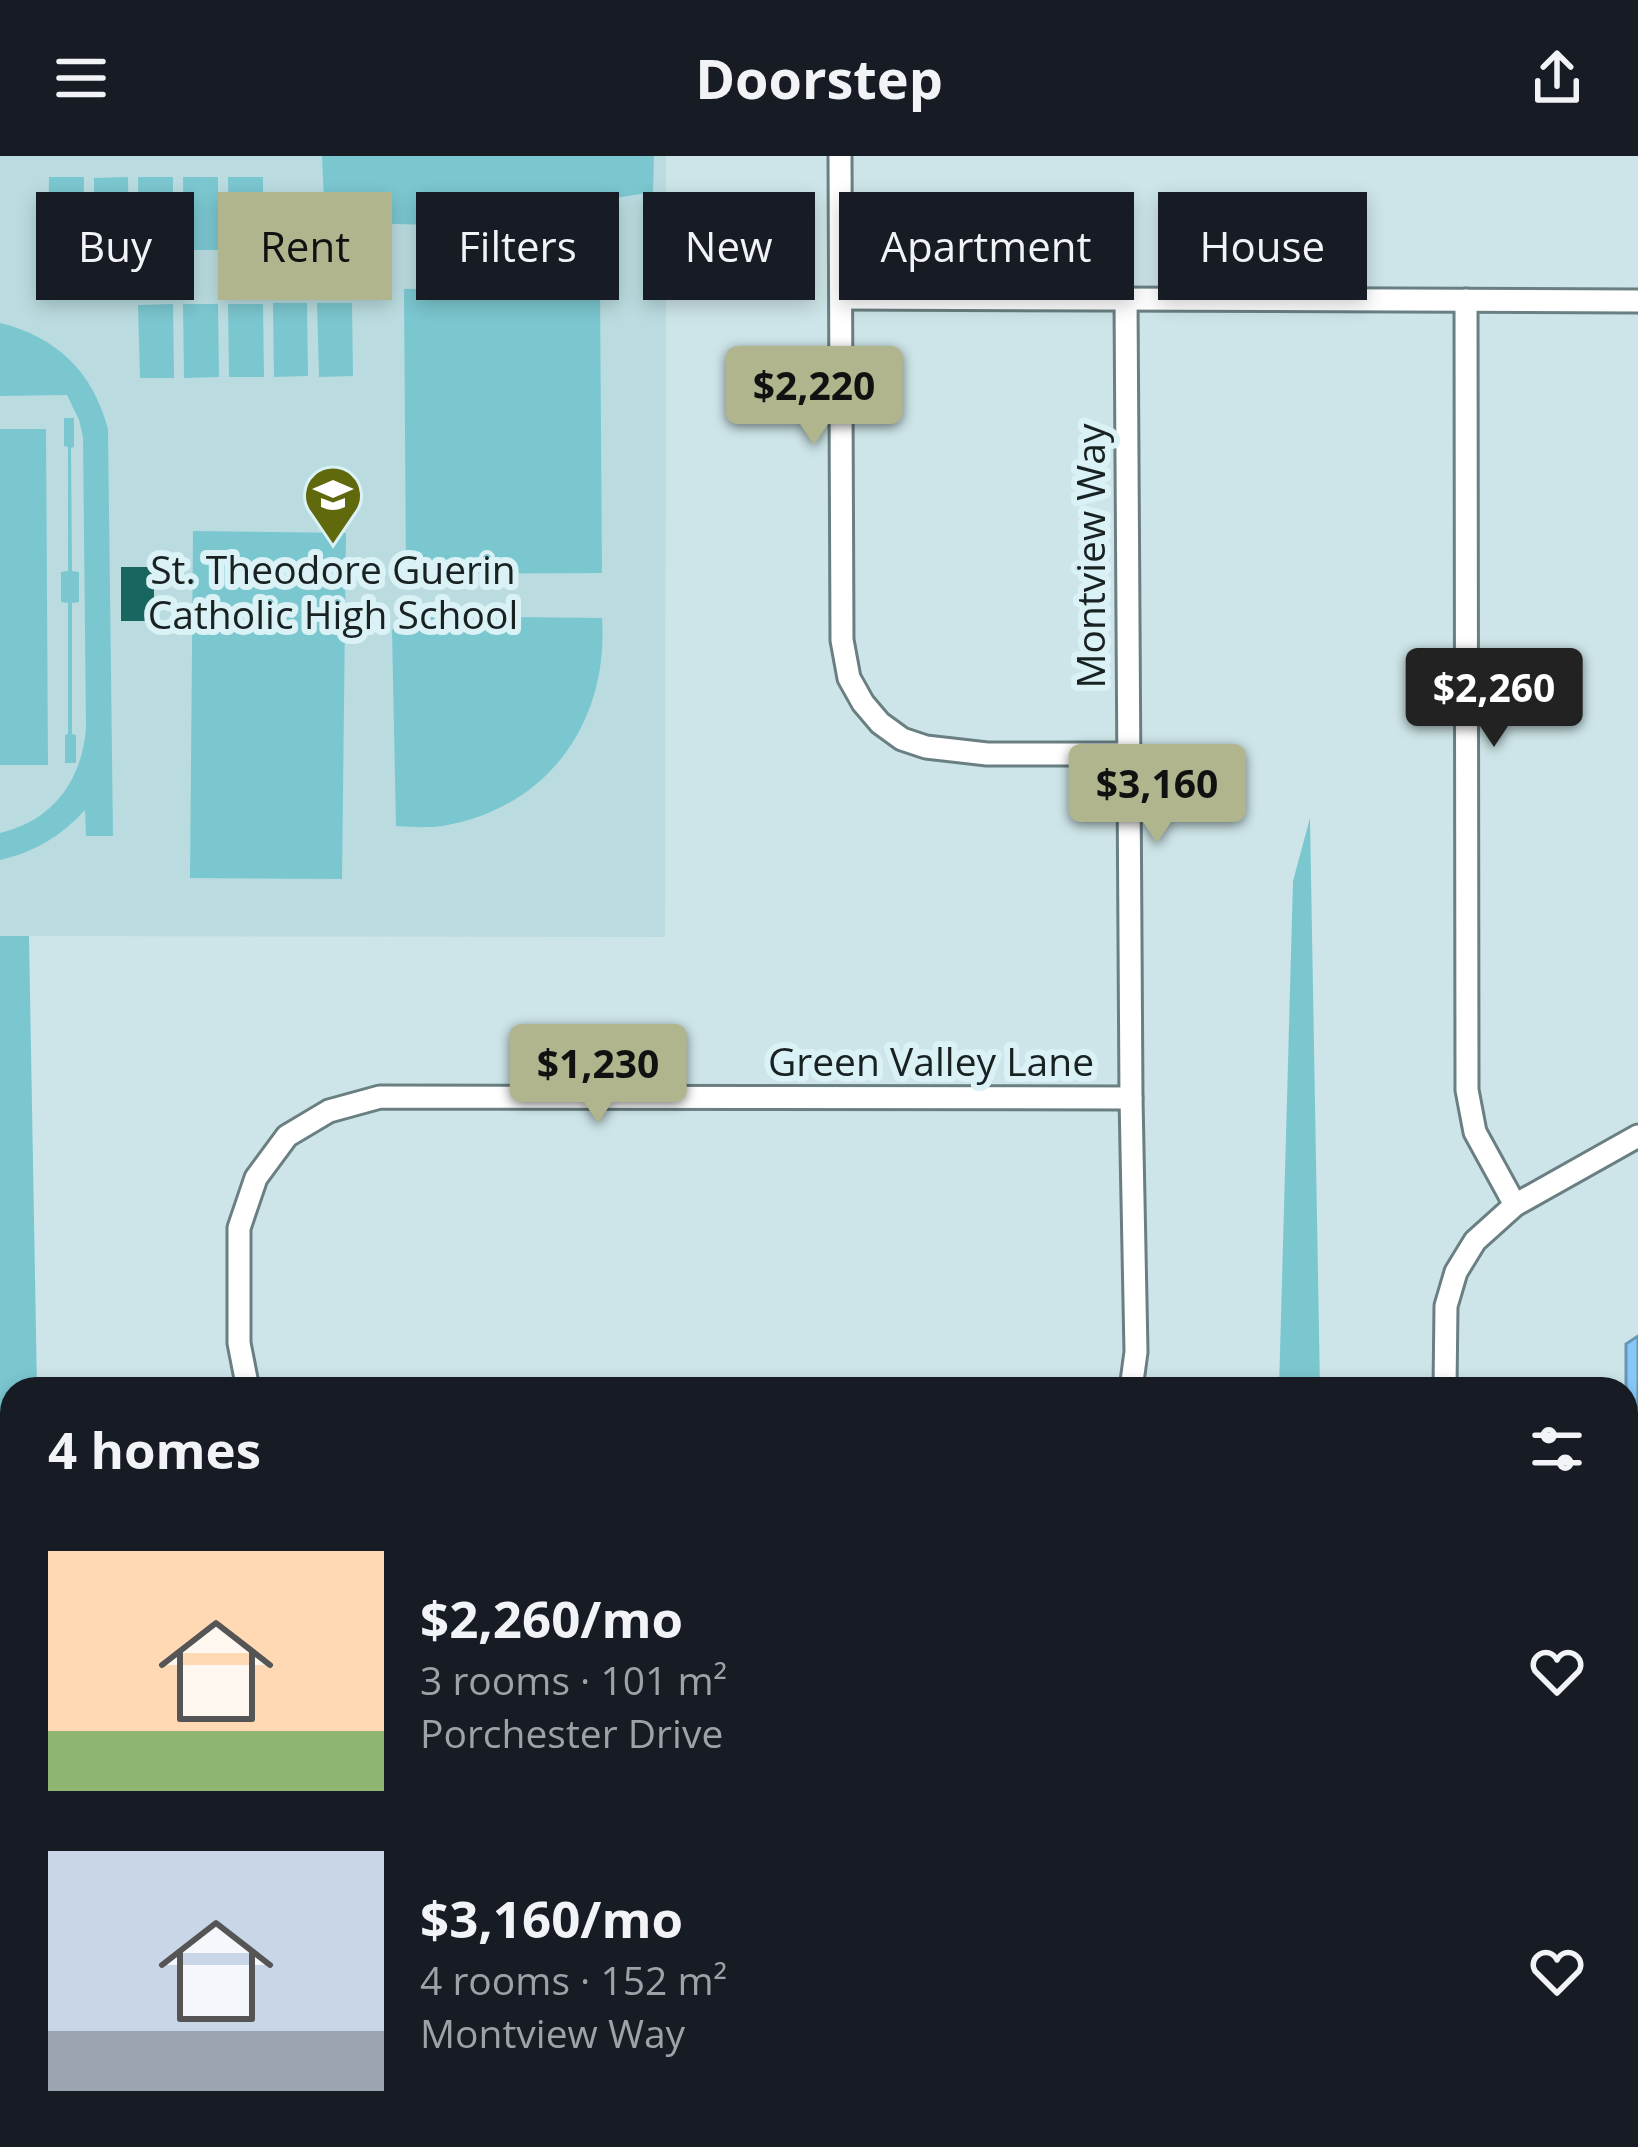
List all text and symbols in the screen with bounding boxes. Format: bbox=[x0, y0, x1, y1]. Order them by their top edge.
text: Doorstep bbox=[695, 41, 943, 115]
icon: menu bbox=[48, 45, 114, 111]
icon: share bbox=[1524, 45, 1590, 111]
chip: Buy bbox=[36, 192, 194, 300]
chip: Rent bbox=[218, 192, 392, 300]
chip: Filters bbox=[416, 192, 619, 300]
chip: New bbox=[643, 192, 815, 300]
chip: Apartment bbox=[839, 192, 1134, 300]
chip: House bbox=[1158, 192, 1367, 300]
pin: $2,220 bbox=[716, 346, 912, 448]
text: $2,220 bbox=[753, 358, 875, 411]
street label: Montview Way bbox=[1063, 423, 1116, 689]
school or university icon: St. Theodore Guerin Catholic High School bbox=[302, 464, 364, 546]
place label: St. Theodore Guerin Catholic High School bbox=[148, 542, 518, 640]
pin: $2,260 bbox=[1396, 648, 1592, 750]
text: $2,260 bbox=[1433, 660, 1555, 713]
pin: $3,160 bbox=[1059, 744, 1255, 846]
text: $3,160 bbox=[1096, 756, 1218, 809]
pin: $1,230 bbox=[500, 1024, 696, 1126]
street label: Green Valley Lane bbox=[768, 1034, 1094, 1087]
text: $1,230 bbox=[537, 1036, 659, 1089]
text: 4 homes bbox=[48, 1414, 261, 1484]
icon: filters bbox=[1524, 1416, 1590, 1482]
text: $2,260/mo bbox=[420, 1583, 683, 1653]
icon: home bbox=[144, 1599, 288, 1743]
icon: heart bbox=[1524, 1638, 1590, 1704]
text: 3 rooms · 101 m² bbox=[420, 1653, 727, 1706]
text: Porchester Drive bbox=[420, 1706, 723, 1759]
text: $3,160/mo bbox=[420, 1883, 683, 1953]
icon: home bbox=[144, 1899, 288, 2043]
icon: heart bbox=[1524, 1938, 1590, 2004]
text: 4 rooms · 152 m² bbox=[420, 1953, 727, 2006]
text: Montview Way bbox=[420, 2006, 685, 2059]

